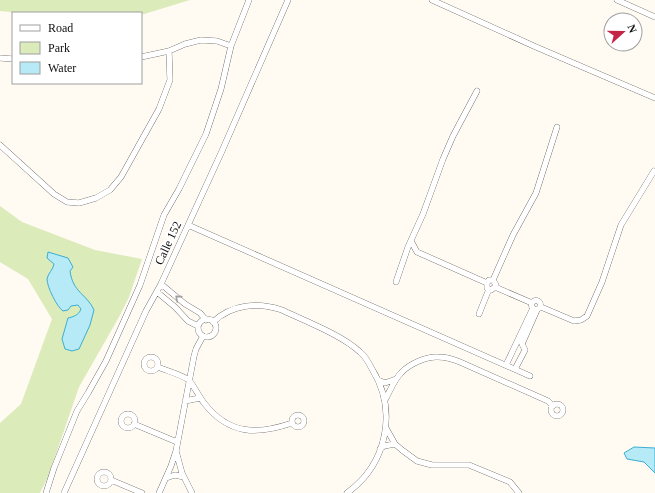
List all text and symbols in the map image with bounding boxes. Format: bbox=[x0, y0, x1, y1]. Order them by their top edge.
legend bbox=[12, 12, 142, 84]
north arrow bbox=[603, 12, 643, 52]
text: Road bbox=[48, 21, 73, 35]
text: N bbox=[625, 23, 639, 34]
text: Park bbox=[48, 41, 70, 55]
text: Water bbox=[48, 61, 76, 75]
street label: Calle 152 bbox=[152, 219, 184, 267]
one-way arrow bbox=[175, 295, 183, 303]

